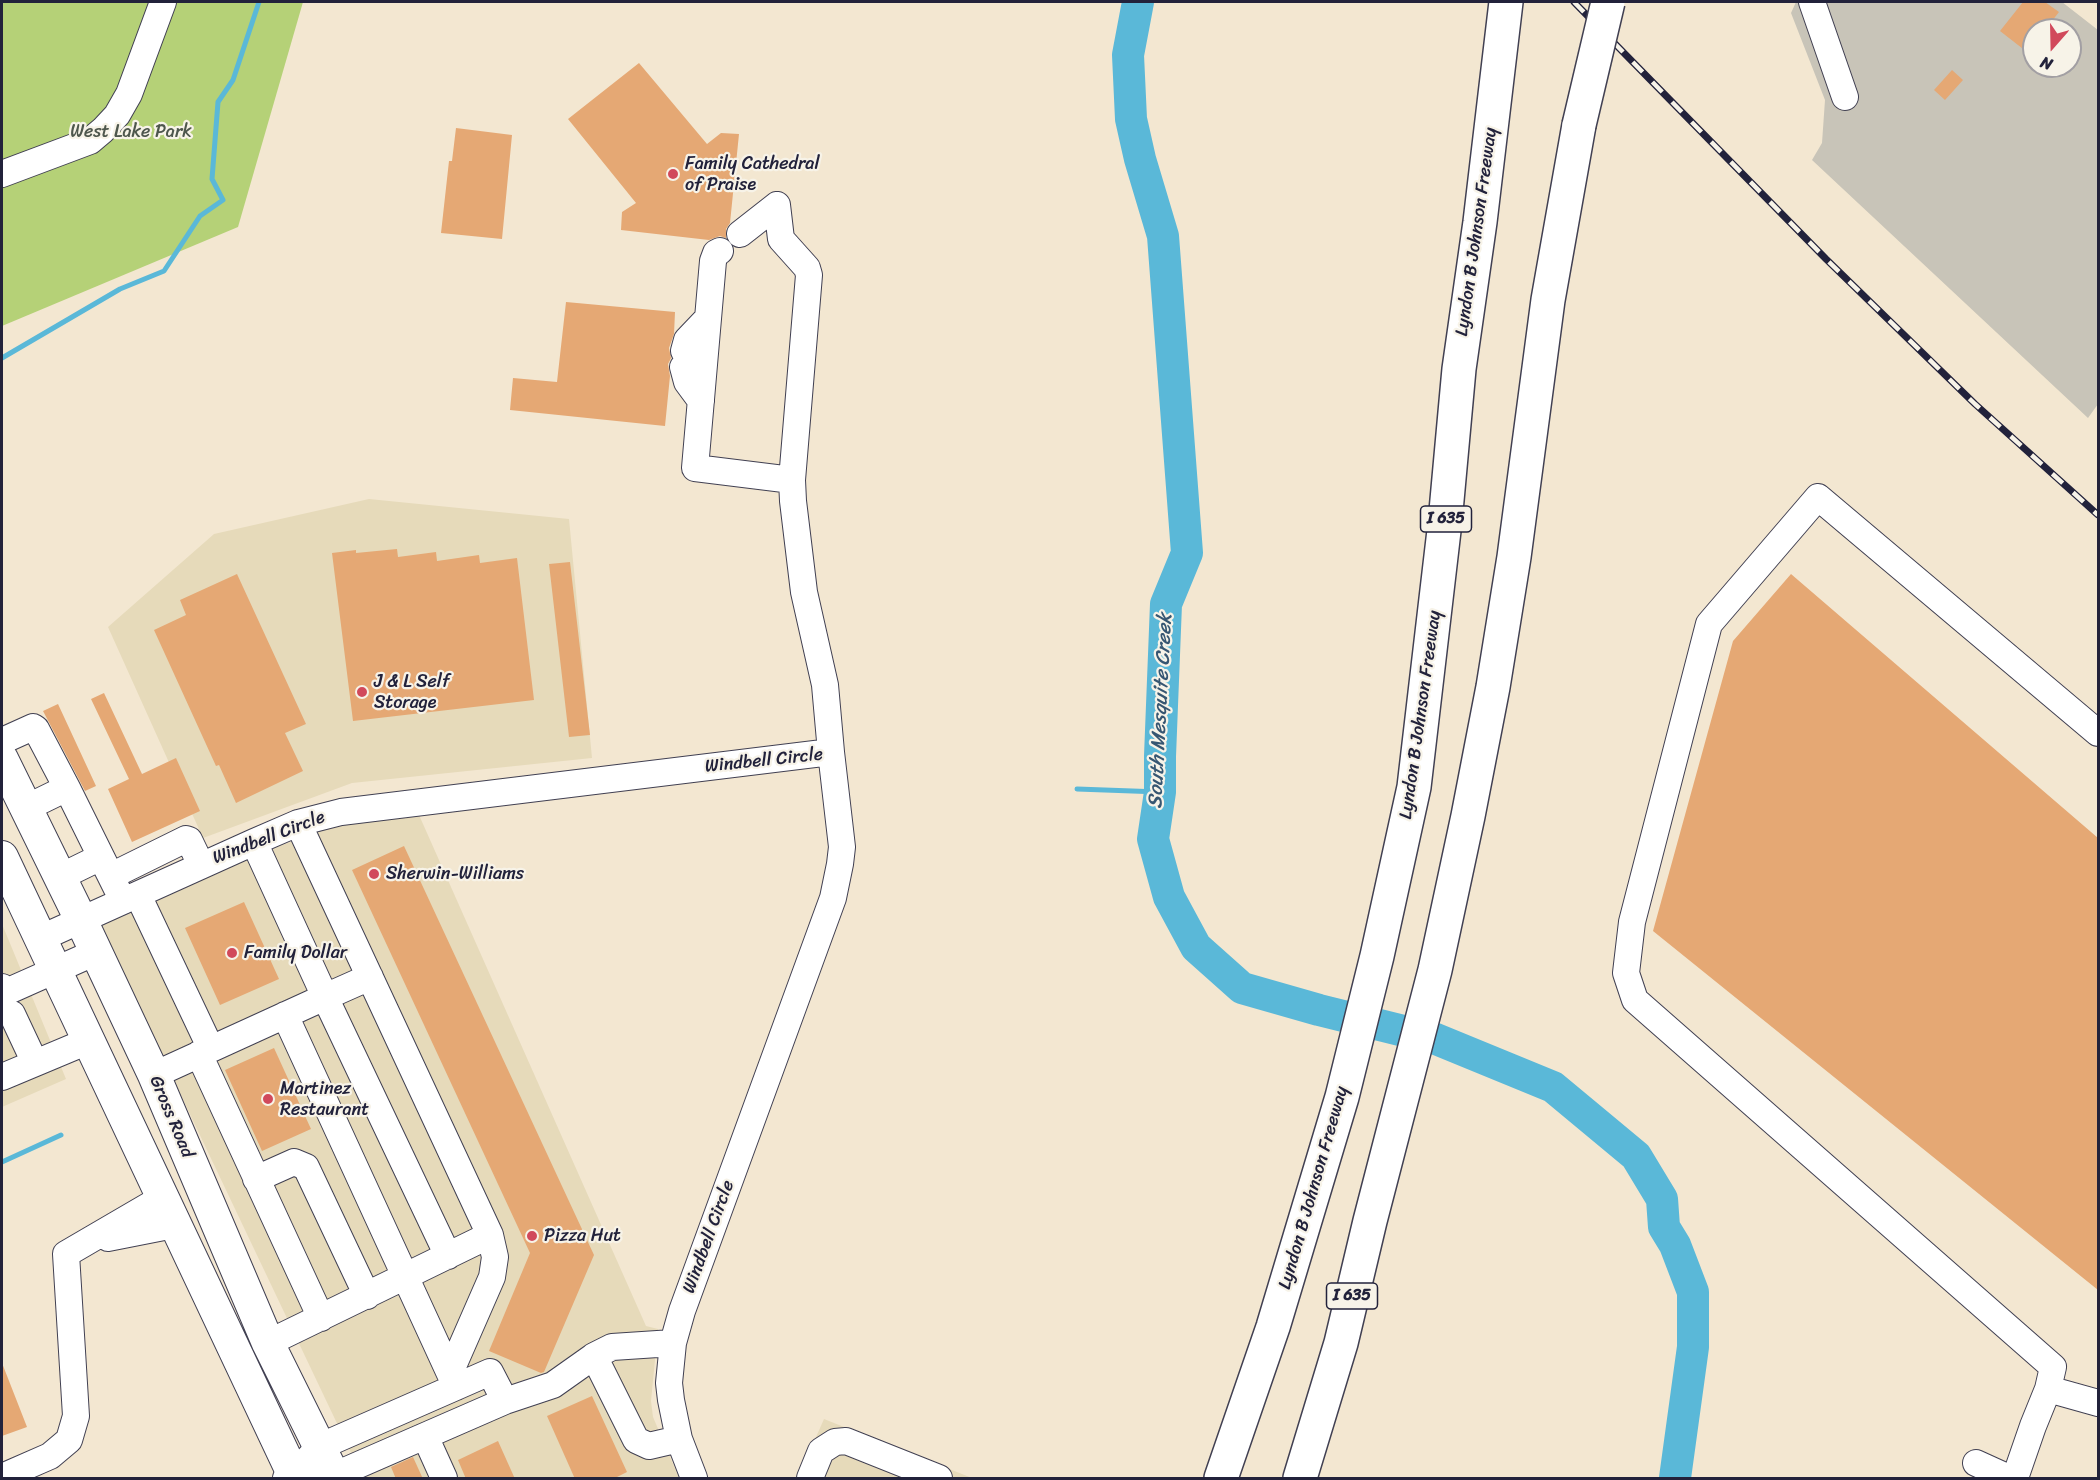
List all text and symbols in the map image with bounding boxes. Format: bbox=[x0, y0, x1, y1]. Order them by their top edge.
north arrow bbox=[2022, 18, 2082, 78]
text: N bbox=[2036, 48, 2057, 79]
park label: West Lake Park bbox=[70, 121, 192, 143]
street label: Lyndon B Johnson Freeway bbox=[1452, 126, 1502, 338]
place label: Family Cathedral of Praise bbox=[685, 153, 820, 195]
marker: Family Cathedral of Praise bbox=[666, 167, 680, 181]
road number: I 635 bbox=[1420, 506, 1472, 532]
street label: Lyndon B Johnson Freeway bbox=[1396, 609, 1446, 821]
water label: South Mesquite Creek bbox=[1144, 613, 1178, 809]
place label: J & L Self Storage bbox=[374, 671, 450, 714]
marker: J & L Self Storage bbox=[355, 685, 369, 699]
street label: Windbell Circle bbox=[704, 744, 824, 778]
street label: Windbell Circle bbox=[210, 807, 328, 869]
place label: Sherwin-Williams bbox=[386, 863, 524, 885]
marker: Sherwin-Williams bbox=[367, 867, 381, 881]
place label: Family Dollar bbox=[244, 942, 347, 964]
marker: Family Dollar bbox=[225, 946, 239, 960]
street label: Gross Road bbox=[144, 1073, 198, 1161]
place label: Martinez Restaurant bbox=[280, 1078, 369, 1120]
street label: Lyndon B Johnson Freeway bbox=[1275, 1084, 1353, 1292]
marker: Martinez Restaurant bbox=[261, 1092, 275, 1106]
street label: Windbell Circle bbox=[679, 1177, 739, 1297]
place label: Pizza Hut bbox=[544, 1225, 621, 1247]
marker: Pizza Hut bbox=[525, 1229, 539, 1243]
road number: I 635 bbox=[1326, 1283, 1378, 1309]

